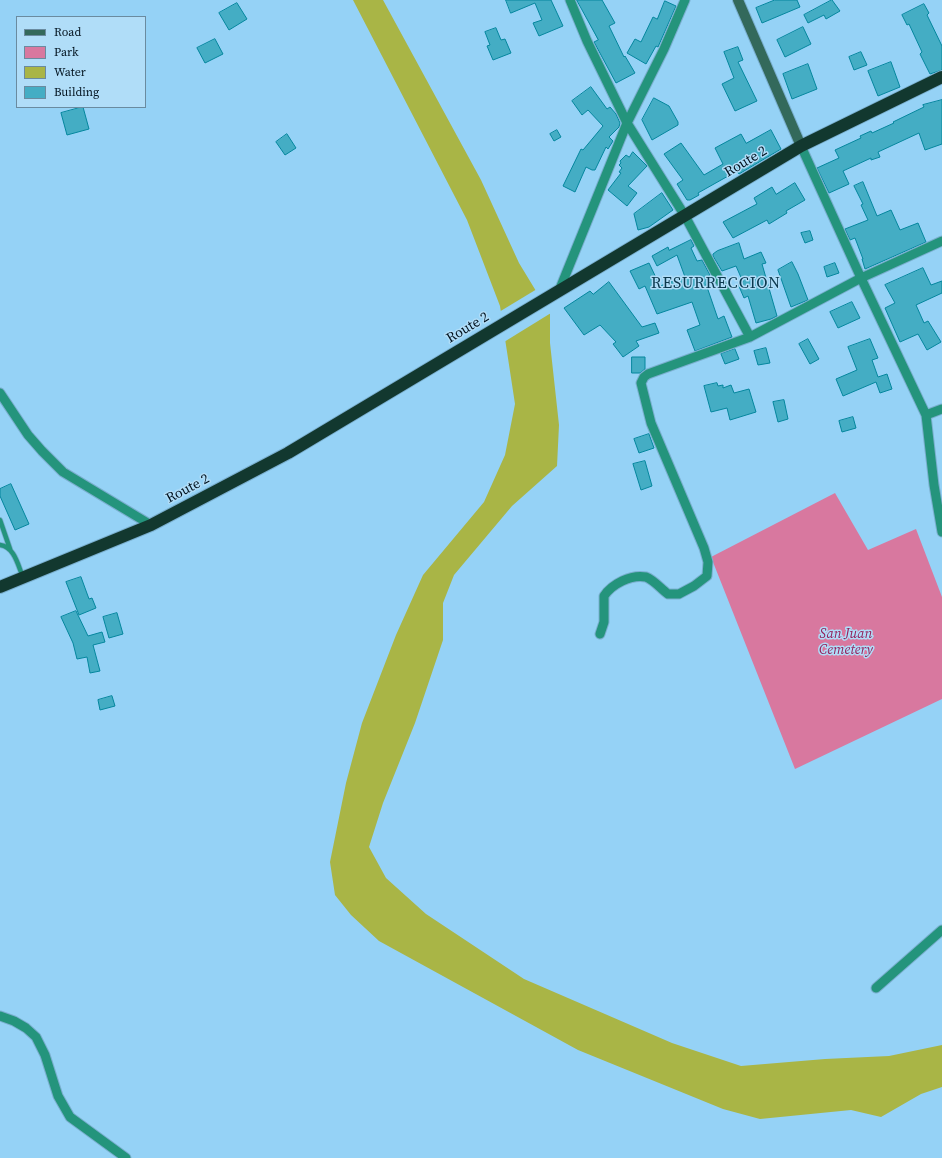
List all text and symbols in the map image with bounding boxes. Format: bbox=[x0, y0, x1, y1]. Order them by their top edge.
legend bbox=[16, 16, 146, 108]
text: Road bbox=[54, 24, 81, 40]
text: Park bbox=[54, 44, 79, 60]
text: Water bbox=[54, 64, 86, 80]
text: Building bbox=[54, 84, 99, 100]
street label: Route 2 bbox=[722, 143, 770, 181]
district label: RESURRECCION bbox=[651, 274, 781, 294]
street label: Route 2 bbox=[444, 309, 492, 347]
street label: Route 2 bbox=[163, 471, 213, 507]
park label: San Juan Cemetery bbox=[819, 626, 873, 658]

